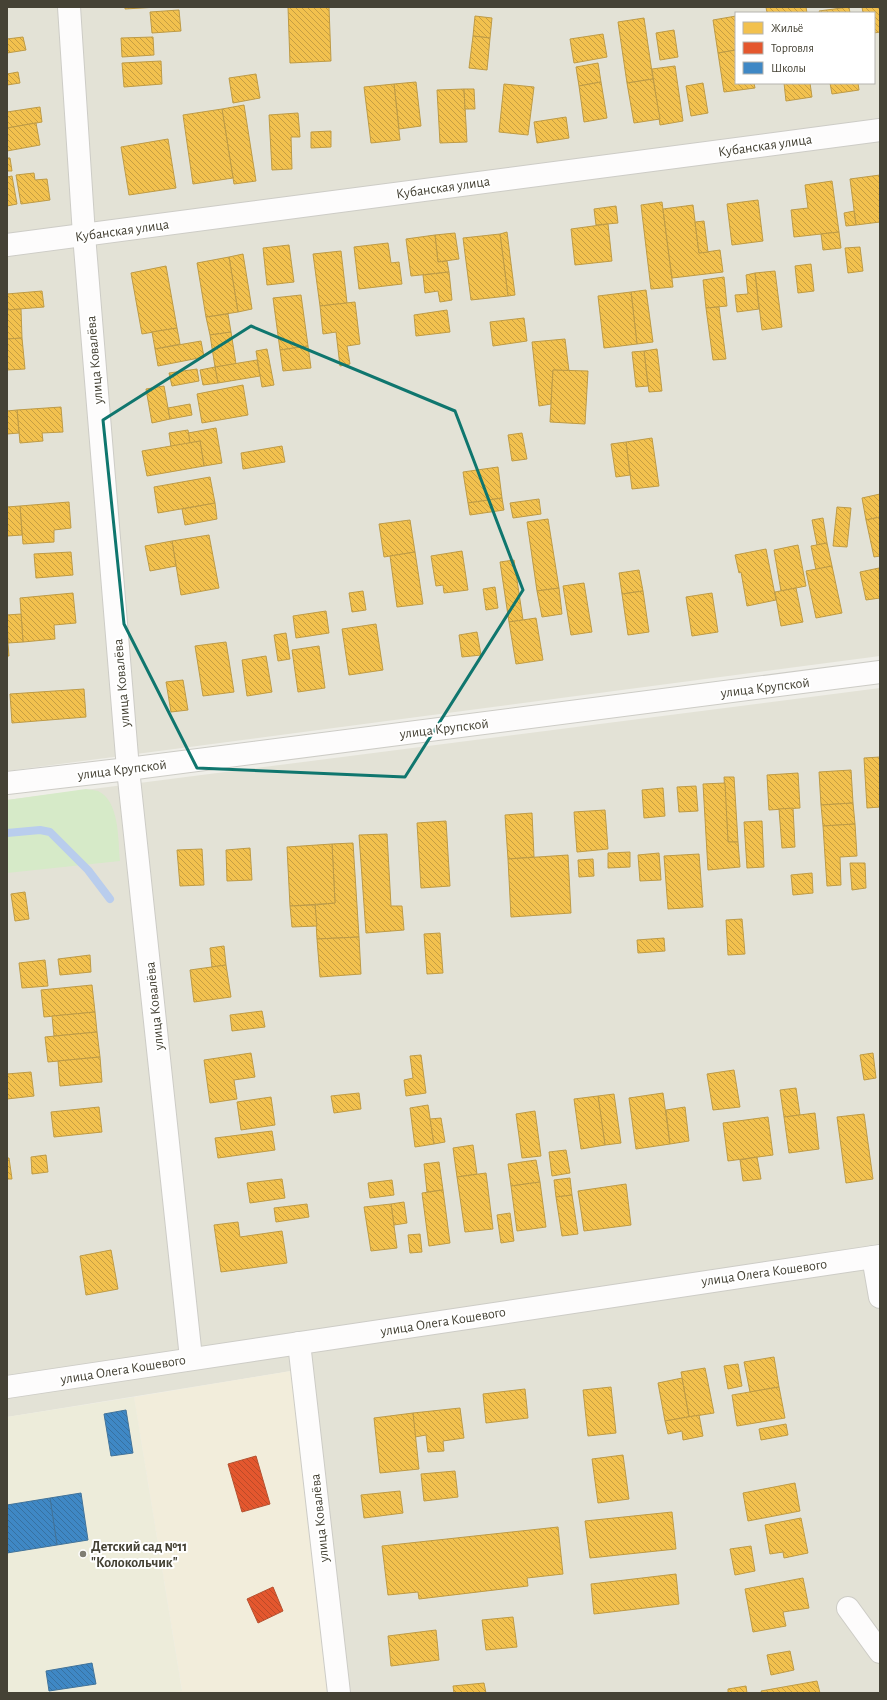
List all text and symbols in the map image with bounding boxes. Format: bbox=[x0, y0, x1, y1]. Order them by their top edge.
legend bbox=[735, 12, 875, 84]
text: Жильё bbox=[771, 22, 803, 34]
text: Торговля bbox=[771, 42, 814, 54]
text: Школы bbox=[771, 62, 806, 74]
street label: Кубанская улица bbox=[717, 132, 814, 160]
street label: Кубанская улица bbox=[395, 174, 492, 202]
street label: Кубанская улица bbox=[74, 217, 171, 245]
street label: улица Ковалёва bbox=[84, 314, 106, 406]
street label: улица Ковалёва bbox=[111, 637, 133, 729]
street label: улица Крупской bbox=[719, 676, 810, 701]
street label: улица Крупской bbox=[398, 717, 489, 742]
street label: улица Крупской bbox=[76, 758, 167, 783]
street label: улица Ковалёва bbox=[143, 960, 167, 1052]
street label: улица Олега Кошевого bbox=[699, 1257, 828, 1289]
street label: улица Олега Кошевого bbox=[379, 1305, 507, 1339]
street label: улица Олега Кошевого bbox=[59, 1353, 187, 1387]
street label: улица Ковалёва bbox=[308, 1472, 332, 1564]
place label: Детский сад №11 "Колокольчик" bbox=[91, 1540, 187, 1570]
marker: Детский сад №11 "Колокольчик" bbox=[78, 1549, 88, 1559]

